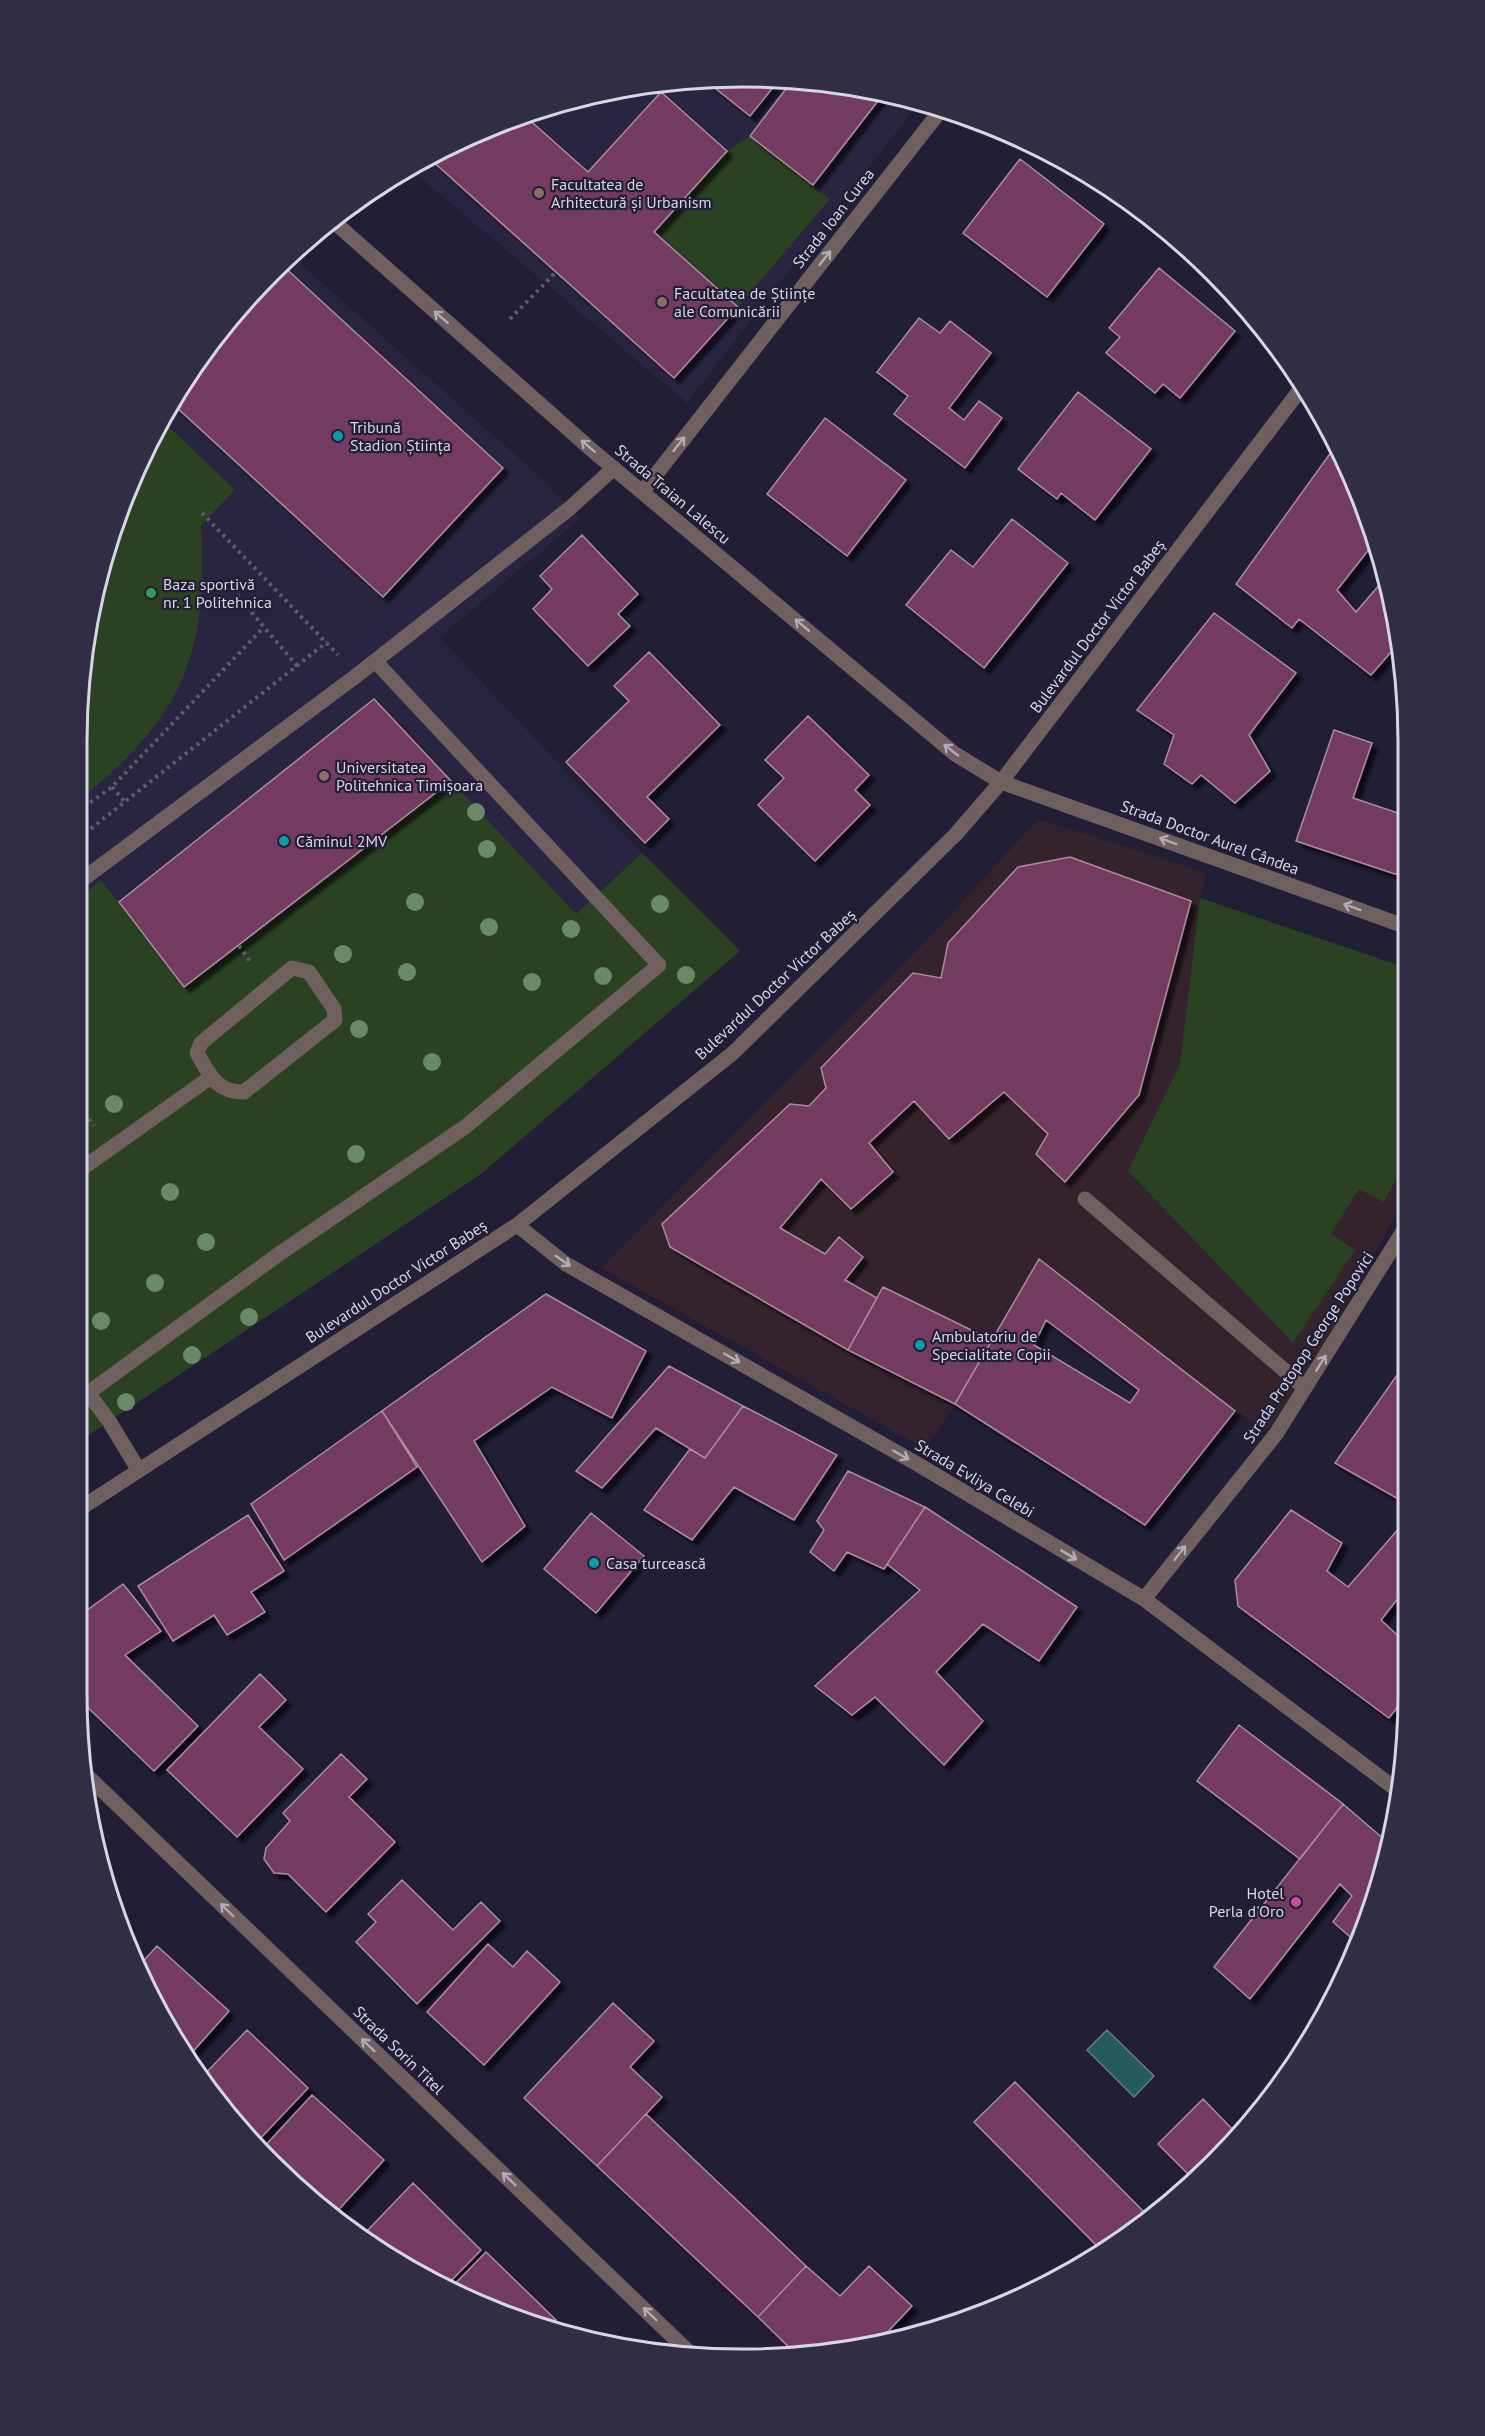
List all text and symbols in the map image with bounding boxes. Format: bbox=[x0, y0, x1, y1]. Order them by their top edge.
street label: Strada Ioan Curea bbox=[788, 164, 878, 272]
place label: Facultatea de Arhitectură și Urbanism bbox=[551, 174, 711, 212]
marker: Facultatea de Arhitectură și Urbanism bbox=[532, 186, 546, 200]
one-way arrow bbox=[819, 250, 832, 266]
place label: Facultatea de Științe ale Comunicării bbox=[674, 283, 815, 321]
marker: Facultatea de Științe ale Comunicării bbox=[655, 295, 669, 309]
one-way arrow bbox=[434, 310, 449, 324]
place label: Tribună Stadion Știința bbox=[350, 417, 451, 455]
marker: Tribună Stadion Știința bbox=[331, 429, 345, 443]
one-way arrow bbox=[672, 437, 685, 453]
one-way arrow bbox=[581, 439, 596, 453]
street label: Strada Traian Lalescu bbox=[611, 440, 735, 548]
street label: Bulevardul Doctor Victor Babeș bbox=[1025, 535, 1169, 717]
place label: Baza sportivă nr. 1 Politehnica bbox=[163, 574, 272, 612]
marker: Baza sportivă nr. 1 Politehnica bbox=[144, 586, 158, 600]
one-way arrow bbox=[794, 618, 810, 631]
one-way arrow bbox=[944, 743, 960, 756]
place label: Universitatea Politehnica Timișoara bbox=[336, 757, 483, 795]
marker: Universitatea Politehnica Timișoara bbox=[317, 769, 331, 783]
street label: Strada Doctor Aurel Cândea bbox=[1118, 795, 1302, 879]
place label: Căminul 2MV bbox=[296, 831, 388, 851]
marker: Căminul 2MV bbox=[277, 834, 291, 848]
one-way arrow bbox=[1159, 835, 1178, 846]
one-way arrow bbox=[1343, 900, 1362, 911]
street label: Bulevardul Doctor Victor Babeș bbox=[691, 904, 860, 1064]
street label: Bulevardul Doctor Victor Babeș bbox=[302, 1215, 491, 1347]
street label: Strada Protopop George Popovici bbox=[1238, 1247, 1378, 1447]
one-way arrow bbox=[555, 1255, 571, 1267]
place label: Ambulatoriu de Specialitate Copii bbox=[932, 1326, 1051, 1364]
marker: Ambulatoriu de Specialitate Copii bbox=[913, 1338, 927, 1352]
one-way arrow bbox=[723, 1353, 740, 1365]
one-way arrow bbox=[1316, 1355, 1328, 1372]
street label: Strada Evliya Celebi bbox=[912, 1435, 1038, 1521]
one-way arrow bbox=[892, 1449, 909, 1461]
one-way arrow bbox=[1173, 1545, 1186, 1561]
one-way arrow bbox=[1060, 1549, 1077, 1561]
place label: Casa turcească bbox=[606, 1553, 706, 1573]
marker: Casa turcească bbox=[587, 1556, 601, 1570]
place label: Hotel Perla d'Oro bbox=[1209, 1883, 1284, 1921]
marker: Hotel Perla d'Oro bbox=[1289, 1895, 1303, 1909]
one-way arrow bbox=[219, 1902, 234, 1917]
street label: Strada Sorin Titel bbox=[349, 2002, 449, 2099]
one-way arrow bbox=[360, 2037, 375, 2052]
one-way arrow bbox=[501, 2172, 516, 2187]
one-way arrow bbox=[642, 2307, 657, 2321]

